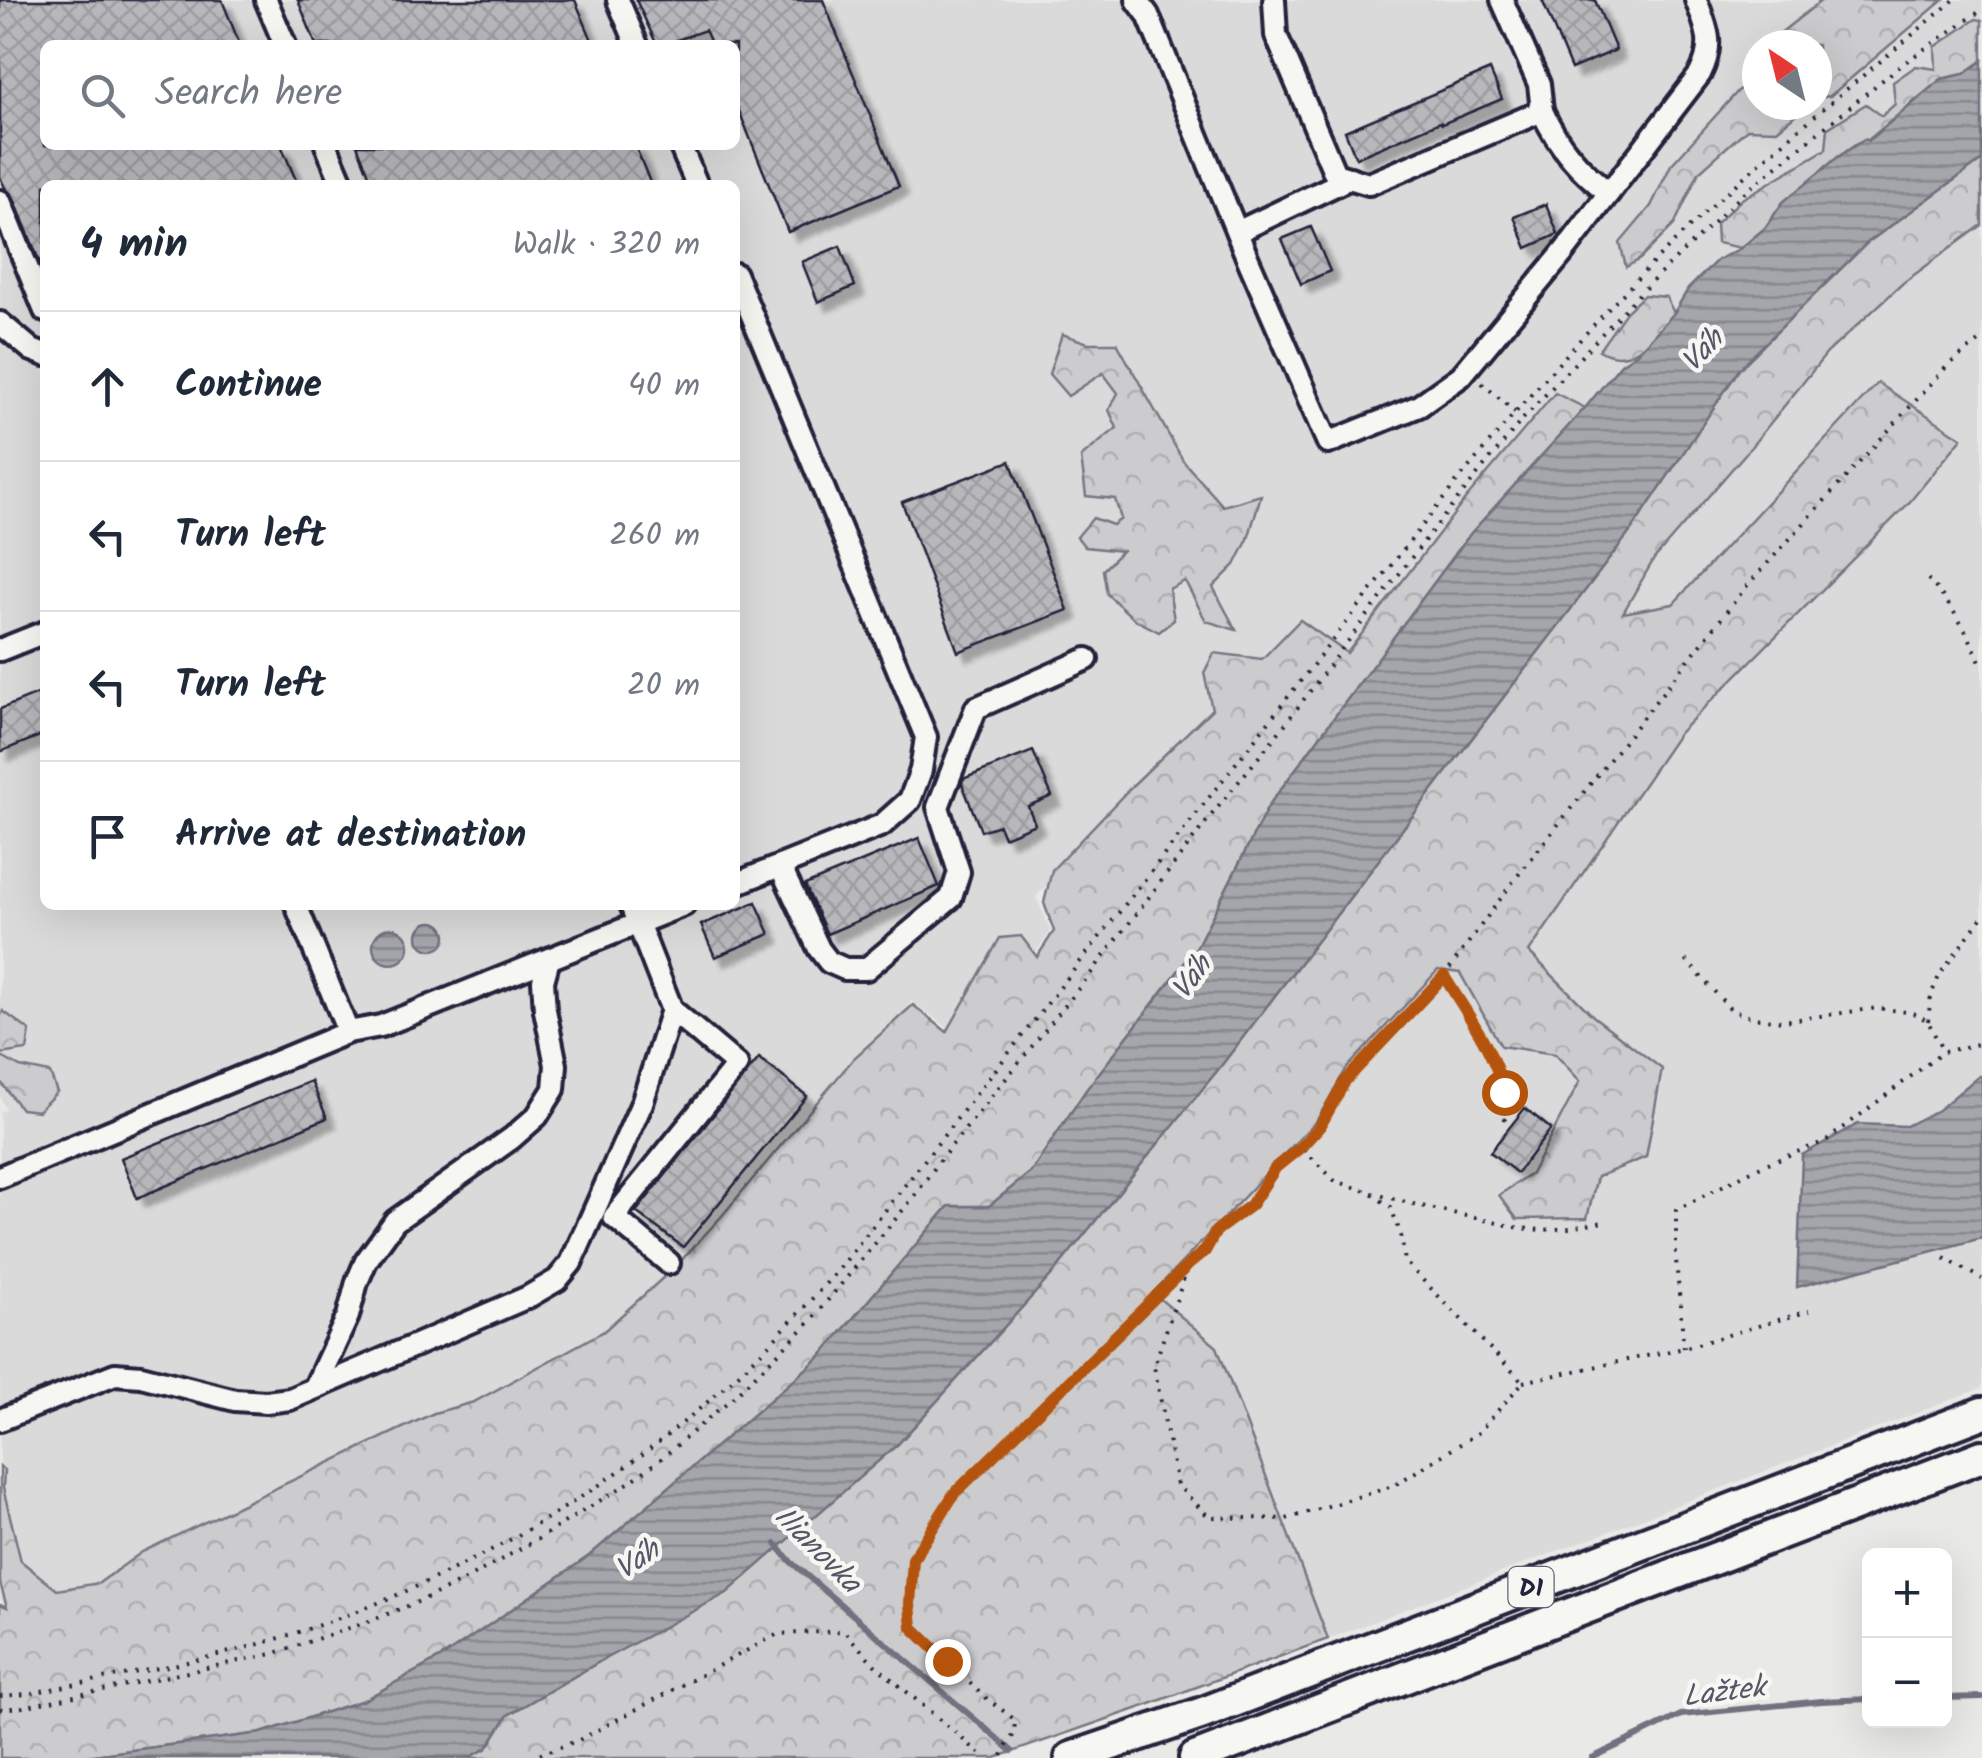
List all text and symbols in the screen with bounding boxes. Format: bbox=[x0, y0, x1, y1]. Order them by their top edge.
north arrow bbox=[1742, 30, 1832, 120]
search box bbox=[40, 40, 740, 150]
text: Search here bbox=[155, 65, 342, 125]
icon: search bbox=[75, 68, 130, 123]
text: 4 min bbox=[80, 212, 188, 279]
text: Walk · 320 m bbox=[513, 220, 700, 271]
water label: Váh bbox=[1670, 316, 1739, 385]
text: Continue bbox=[175, 356, 322, 416]
icon: ahead bbox=[80, 359, 135, 414]
text: 40 m bbox=[628, 361, 700, 412]
text: Turn left bbox=[175, 506, 326, 566]
icon: left bbox=[80, 509, 135, 564]
text: 260 m bbox=[609, 511, 700, 562]
text: Turn left bbox=[175, 656, 326, 716]
icon: left bbox=[80, 659, 135, 714]
text: 20 m bbox=[627, 661, 700, 712]
text: Arrive at destination bbox=[175, 806, 526, 866]
icon: arrive bbox=[80, 809, 135, 864]
water label: Váh bbox=[1160, 943, 1227, 1011]
route start bbox=[1482, 1070, 1528, 1116]
water label: Ilianovka bbox=[761, 1495, 873, 1607]
water label: Váh bbox=[605, 1526, 673, 1594]
map controls bbox=[1862, 1548, 1952, 1728]
button: + bbox=[1862, 1548, 1952, 1638]
road number: D1 bbox=[1508, 1567, 1554, 1607]
button: − bbox=[1862, 1638, 1952, 1728]
route end bbox=[925, 1639, 971, 1685]
water label: Lažtek bbox=[1680, 1664, 1772, 1722]

